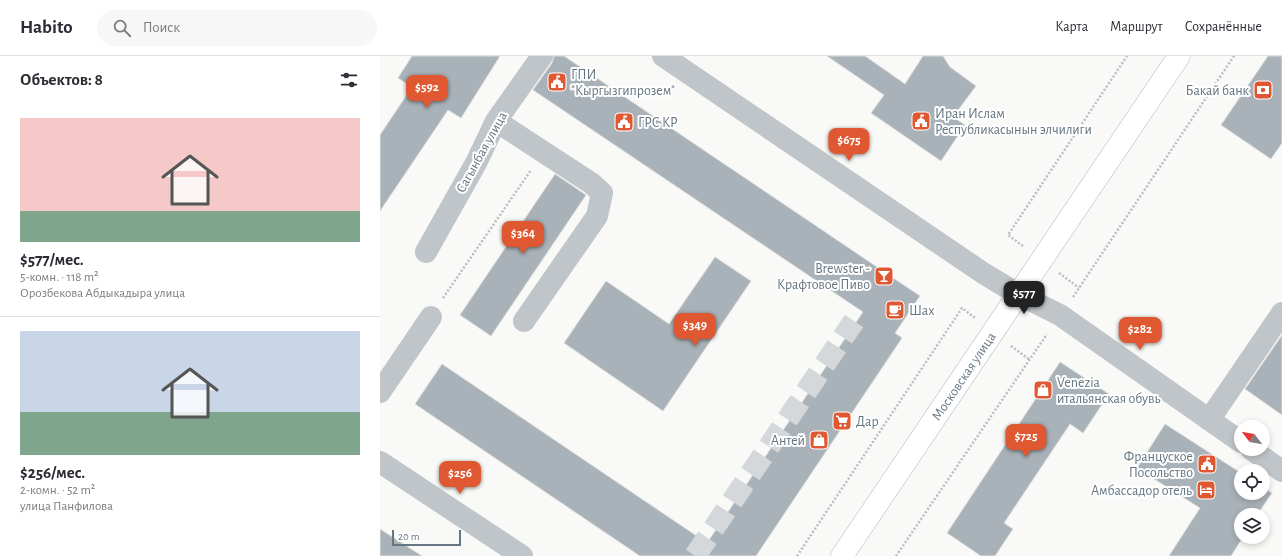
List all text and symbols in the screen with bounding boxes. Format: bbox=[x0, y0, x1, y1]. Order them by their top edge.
search box bbox=[97, 10, 377, 46]
icon: search bbox=[111, 17, 133, 39]
text: Habito bbox=[20, 18, 73, 37]
text: Поиск bbox=[143, 20, 180, 35]
text: Карта bbox=[1055, 20, 1088, 34]
text: Маршрут bbox=[1110, 20, 1163, 34]
text: Сохранённые bbox=[1185, 20, 1262, 34]
place label: ГПИ "Кыргызгипрозем" bbox=[571, 68, 675, 98]
icon: filters bbox=[338, 69, 360, 91]
text: Объектов: 8 bbox=[20, 71, 103, 88]
public building icon: ГПИ "Кыргызгипрозем" bbox=[546, 71, 568, 93]
pin: $592 bbox=[403, 75, 451, 109]
bank icon: Бакай банк bbox=[1252, 79, 1274, 101]
text: $592 bbox=[415, 81, 439, 94]
place label: Бакай банк bbox=[1186, 84, 1250, 98]
place label: Иран Ислам Республикасынын элчилиги bbox=[935, 107, 1092, 137]
street label: Сагынбая улица bbox=[454, 109, 510, 195]
public building icon: Иран Ислам Республикасынын элчилиги bbox=[910, 110, 932, 132]
public building icon: ГРС КР bbox=[613, 111, 635, 133]
place label: ГРС КР bbox=[638, 116, 678, 130]
pin: $675 bbox=[825, 128, 873, 162]
text: $675 bbox=[837, 134, 861, 147]
icon: home bbox=[154, 144, 226, 216]
pin: $364 bbox=[499, 221, 547, 255]
text: $364 bbox=[511, 227, 535, 240]
text: $577/мес. bbox=[20, 251, 84, 268]
place label: Brewster - Крафтовое Пиво bbox=[777, 262, 870, 292]
bar icon: Brewster - Крафтовое Пиво bbox=[873, 265, 895, 287]
text: 5-комн. · 118 m² bbox=[20, 271, 99, 284]
pin: $577 bbox=[1000, 281, 1048, 315]
text: Орозбекова Абдыкадыра улица bbox=[20, 287, 185, 300]
text: $577 bbox=[1013, 287, 1035, 300]
cafe icon: Шах bbox=[884, 299, 906, 321]
place label: Шах bbox=[909, 304, 934, 318]
pin: $349 bbox=[671, 313, 719, 347]
pin: $282 bbox=[1116, 317, 1164, 351]
text: $349 bbox=[683, 319, 707, 332]
text: $282 bbox=[1128, 323, 1152, 336]
street label: Московская улица bbox=[930, 329, 999, 423]
icon: home bbox=[154, 357, 226, 429]
place label: Venezia итальянская обувь bbox=[1057, 376, 1160, 406]
shop icon: Venezia итальянская обувь bbox=[1032, 379, 1054, 401]
supermarket icon: Дар bbox=[831, 410, 853, 432]
place label: Дар bbox=[856, 415, 879, 429]
north arrow bbox=[1234, 420, 1270, 456]
map controls bbox=[1234, 420, 1270, 544]
pin: $725 bbox=[1002, 424, 1050, 458]
shop icon: Антей bbox=[808, 429, 830, 451]
text: $725 bbox=[1014, 430, 1038, 443]
place label: Антей bbox=[771, 434, 805, 448]
place label: Француское Посольство bbox=[1124, 450, 1193, 480]
public building icon: Француское Посольство bbox=[1196, 453, 1218, 475]
pin: $256 bbox=[436, 461, 484, 495]
text: $256/мес. bbox=[20, 464, 85, 481]
button: locate bbox=[1234, 464, 1270, 500]
text: $256 bbox=[448, 467, 472, 480]
hotel icon: Амбассадор отель bbox=[1195, 479, 1217, 501]
text: 2-комн. · 52 m² bbox=[20, 484, 95, 497]
place label: Амбассадор отель bbox=[1091, 484, 1192, 498]
text: улица Панфилова bbox=[20, 500, 113, 513]
button: layers bbox=[1234, 508, 1270, 544]
scale bar bbox=[392, 528, 461, 547]
text: 20 m bbox=[398, 531, 419, 542]

